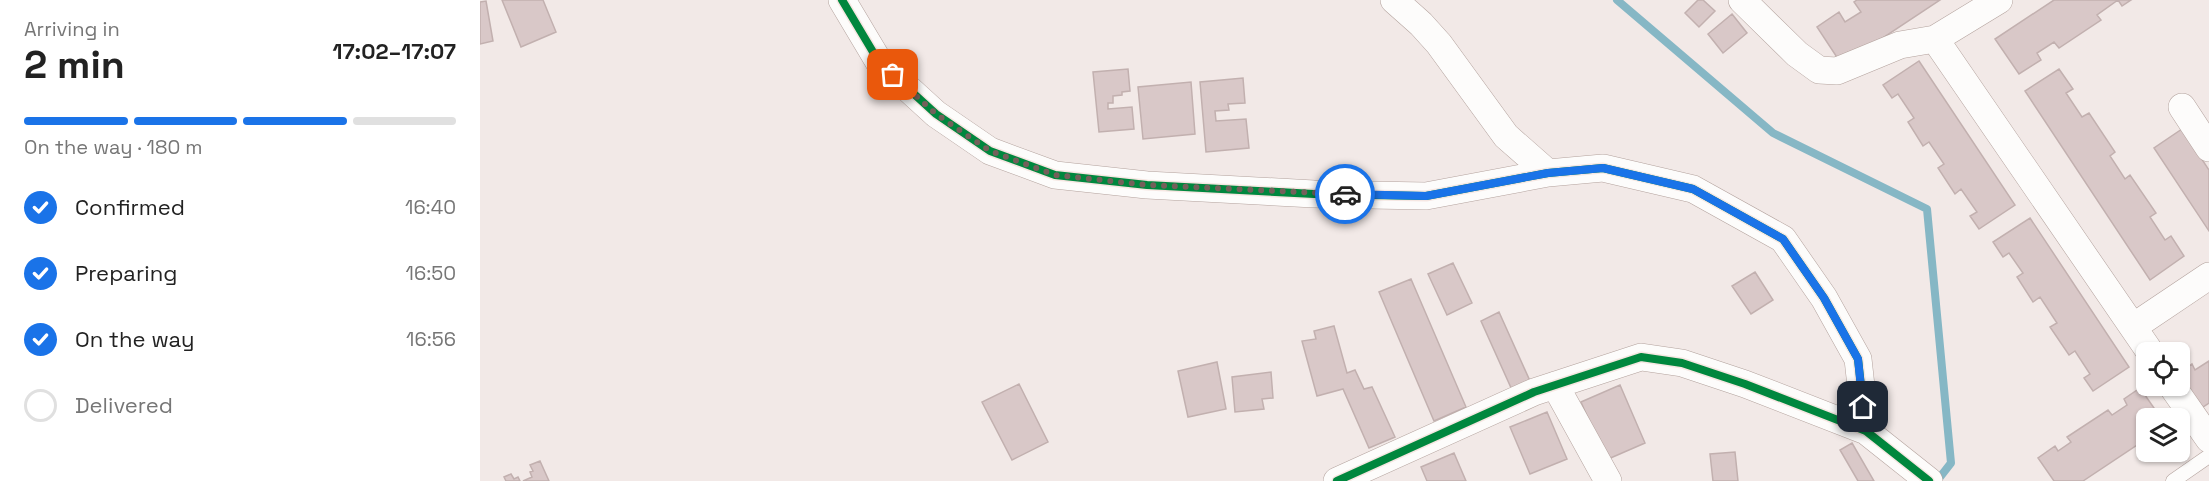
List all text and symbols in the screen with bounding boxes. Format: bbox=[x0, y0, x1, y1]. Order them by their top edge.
text: Arriving in bbox=[24, 16, 120, 42]
text: 17:02–17:07 bbox=[332, 37, 456, 65]
text: 2 min bbox=[24, 40, 125, 89]
pin bbox=[867, 49, 918, 100]
icon: bag bbox=[876, 58, 909, 91]
text: On the way · 180 m bbox=[24, 134, 203, 160]
courier bbox=[1315, 164, 1375, 224]
icon: car bbox=[1329, 178, 1362, 211]
icon: check bbox=[24, 191, 57, 224]
text: Confirmed bbox=[75, 193, 185, 221]
text: 16:40 bbox=[405, 194, 456, 220]
icon: check bbox=[24, 257, 57, 290]
text: Preparing bbox=[75, 259, 177, 287]
text: 16:50 bbox=[406, 260, 456, 286]
icon: check bbox=[24, 323, 57, 356]
text: On the way bbox=[75, 325, 194, 353]
text: 16:56 bbox=[406, 326, 456, 352]
map controls bbox=[2136, 342, 2190, 462]
button: locate bbox=[2136, 342, 2190, 396]
pin bbox=[1837, 381, 1888, 432]
icon: home bbox=[1846, 390, 1879, 423]
text: Delivered bbox=[75, 391, 173, 419]
button: layers bbox=[2136, 408, 2190, 462]

